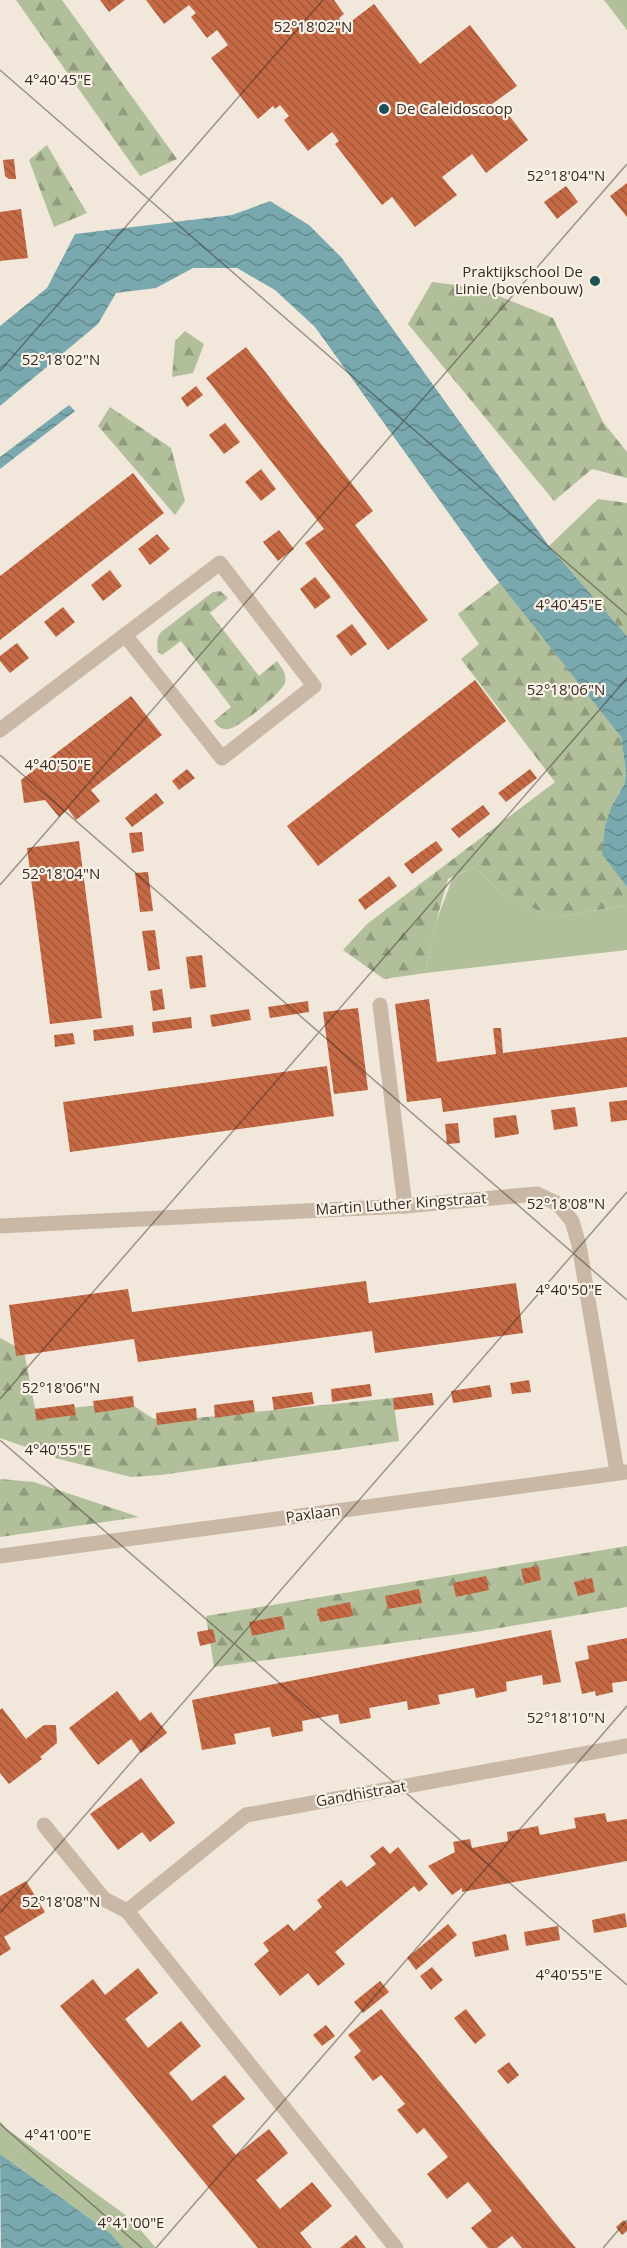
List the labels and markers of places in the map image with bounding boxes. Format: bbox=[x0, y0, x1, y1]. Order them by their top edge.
place label: De Caleidoscoop bbox=[396, 98, 513, 118]
marker: De Caleidoscoop bbox=[377, 102, 391, 116]
place label: Praktijkschool De Linie (bovenbouw) bbox=[455, 261, 583, 298]
marker: Praktijkschool De Linie (bovenbouw) bbox=[588, 274, 602, 288]

